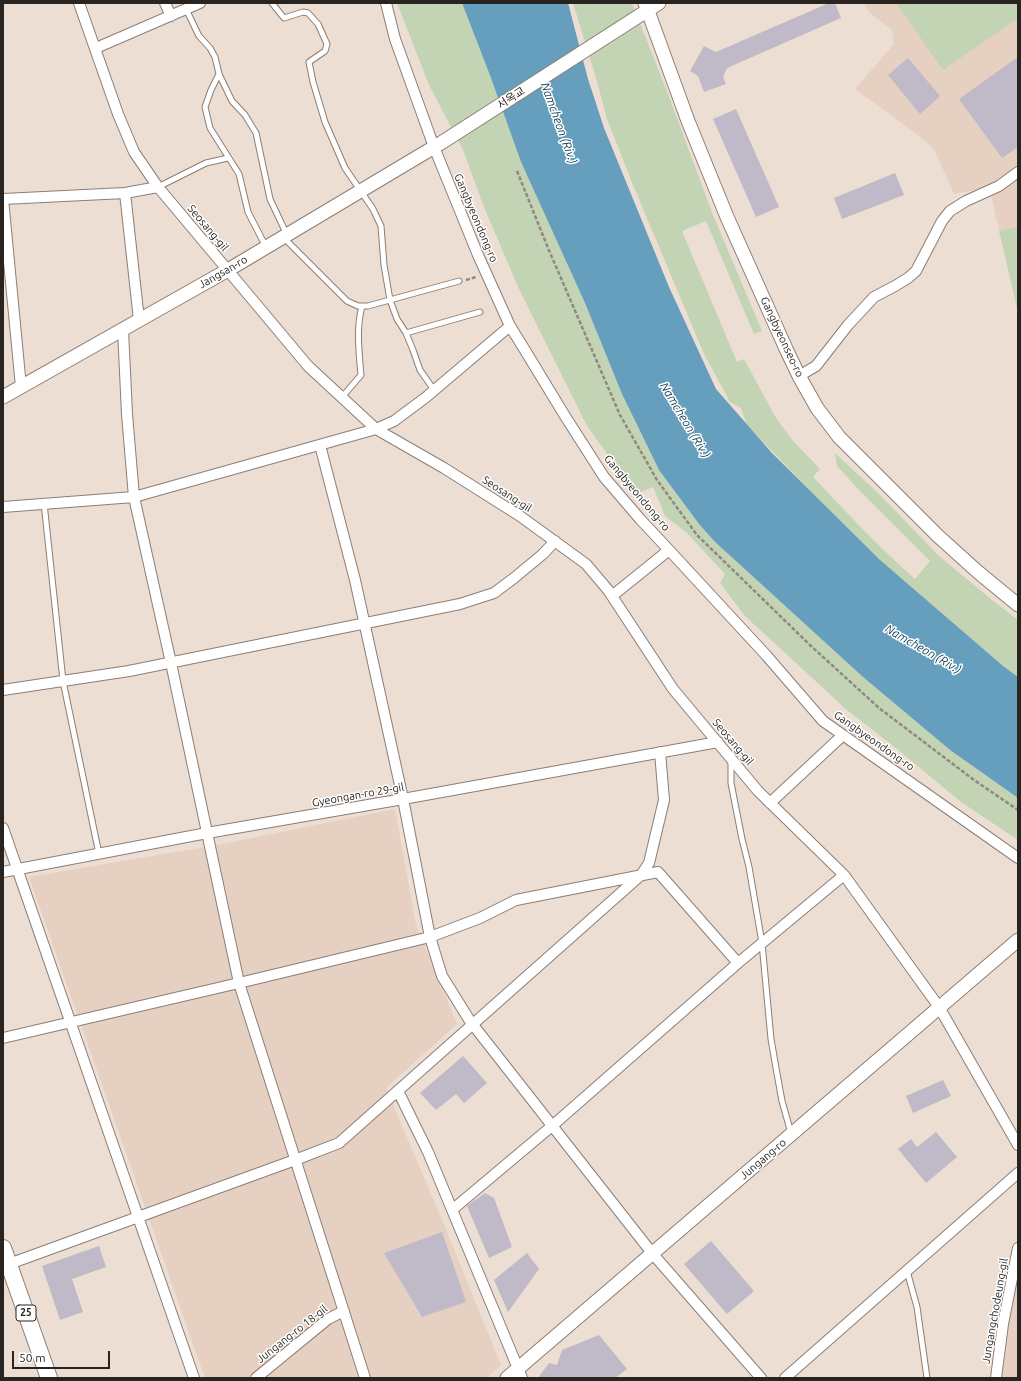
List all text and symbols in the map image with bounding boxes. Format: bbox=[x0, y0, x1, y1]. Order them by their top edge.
water label: Namcheon (Riv.) bbox=[538, 80, 580, 166]
street label: 서옥교 bbox=[495, 84, 527, 112]
street label: Gangbyeondong-ro bbox=[451, 172, 501, 264]
street label: Seosang-gil bbox=[185, 202, 231, 254]
street label: Jangsan-ro bbox=[196, 253, 250, 291]
street label: Gangbyeonseo-ro bbox=[758, 295, 806, 379]
water label: Namcheon (Riv.) bbox=[657, 380, 713, 460]
street label: Gangbyeondong-ro bbox=[601, 452, 673, 534]
street label: Seosang-gil bbox=[480, 473, 534, 515]
water label: Namcheon (Riv.) bbox=[882, 621, 964, 677]
street label: Gangbyeondong-ro bbox=[831, 708, 917, 774]
street label: Seosang-gil bbox=[710, 716, 756, 768]
street label: Gyeongan-ro 29-gil bbox=[311, 780, 405, 810]
street label: Jungang-ro bbox=[737, 1136, 789, 1182]
street label: Jungangchodeung-gil bbox=[979, 1257, 1011, 1365]
street label: Jungang-ro 18-gil bbox=[254, 1302, 330, 1366]
road number: 25 bbox=[16, 1305, 36, 1321]
scale bar bbox=[14, 1343, 112, 1369]
text: 50 m bbox=[19, 1351, 46, 1364]

